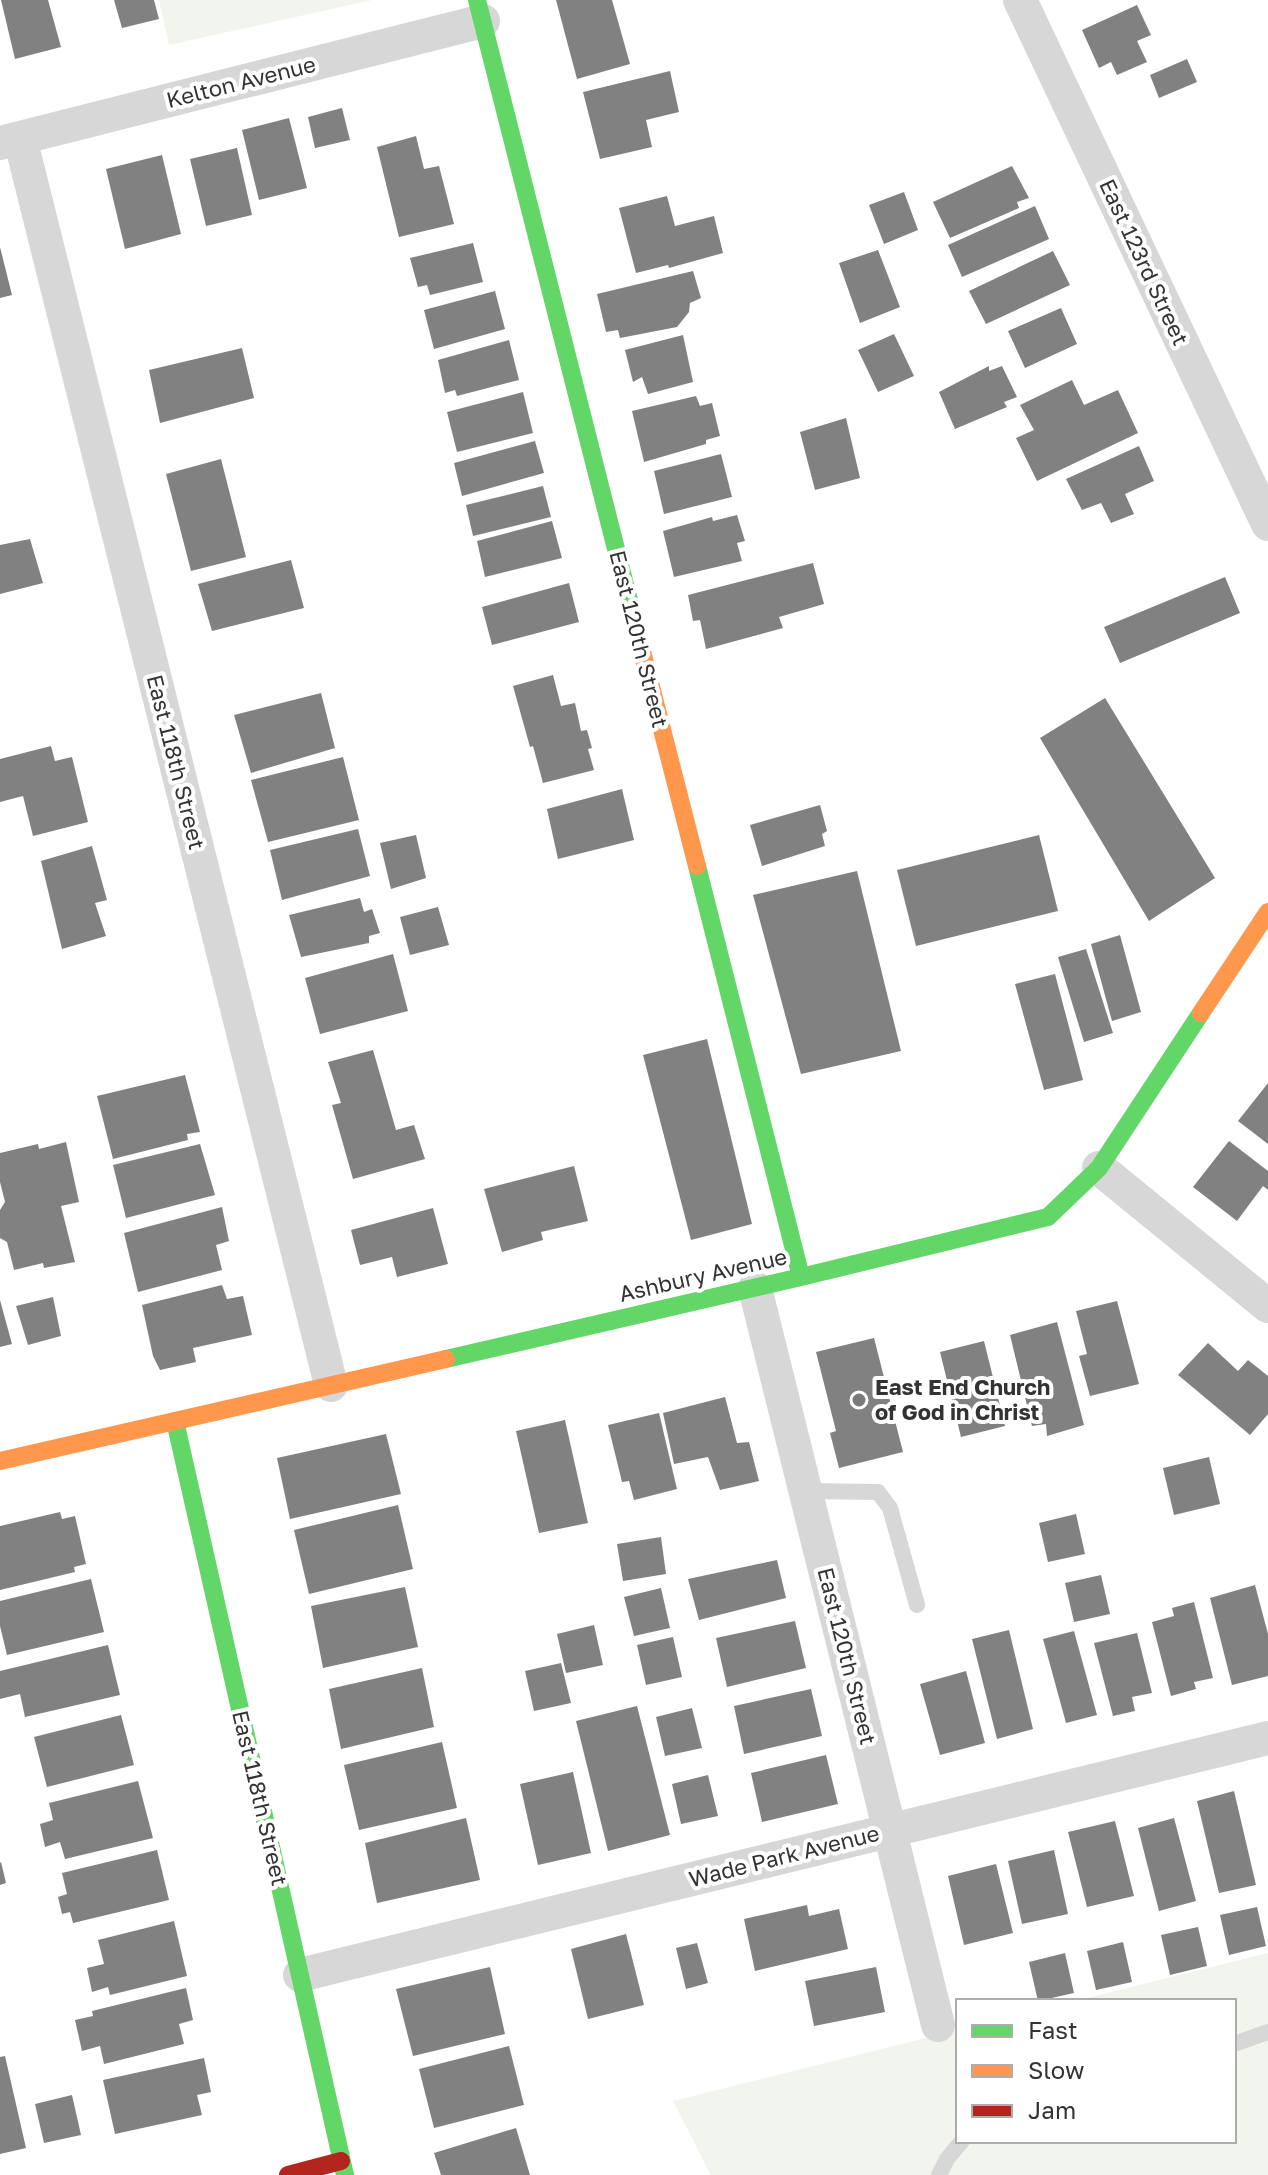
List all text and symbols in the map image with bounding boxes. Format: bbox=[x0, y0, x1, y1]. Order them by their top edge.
street label: Kelton Avenue bbox=[163, 50, 318, 113]
street label: East 123rd Street bbox=[1094, 174, 1195, 349]
street label: East 120th Street bbox=[604, 547, 675, 730]
street label: East 118th Street bbox=[142, 672, 211, 852]
street label: Ashbury Avenue bbox=[616, 1242, 789, 1307]
place label: East End Church of God in Christ bbox=[875, 1373, 1050, 1425]
marker: East End Church of God in Christ bbox=[850, 1391, 868, 1409]
street label: East 120th Street bbox=[812, 1564, 883, 1747]
street label: East 118th Street bbox=[227, 1707, 294, 1888]
street label: Wade Park Avenue bbox=[686, 1819, 882, 1892]
legend bbox=[956, 1999, 1236, 2143]
text: Fast bbox=[1028, 2015, 1078, 2044]
text: Slow bbox=[1028, 2055, 1084, 2084]
text: Jam bbox=[1028, 2095, 1076, 2124]

